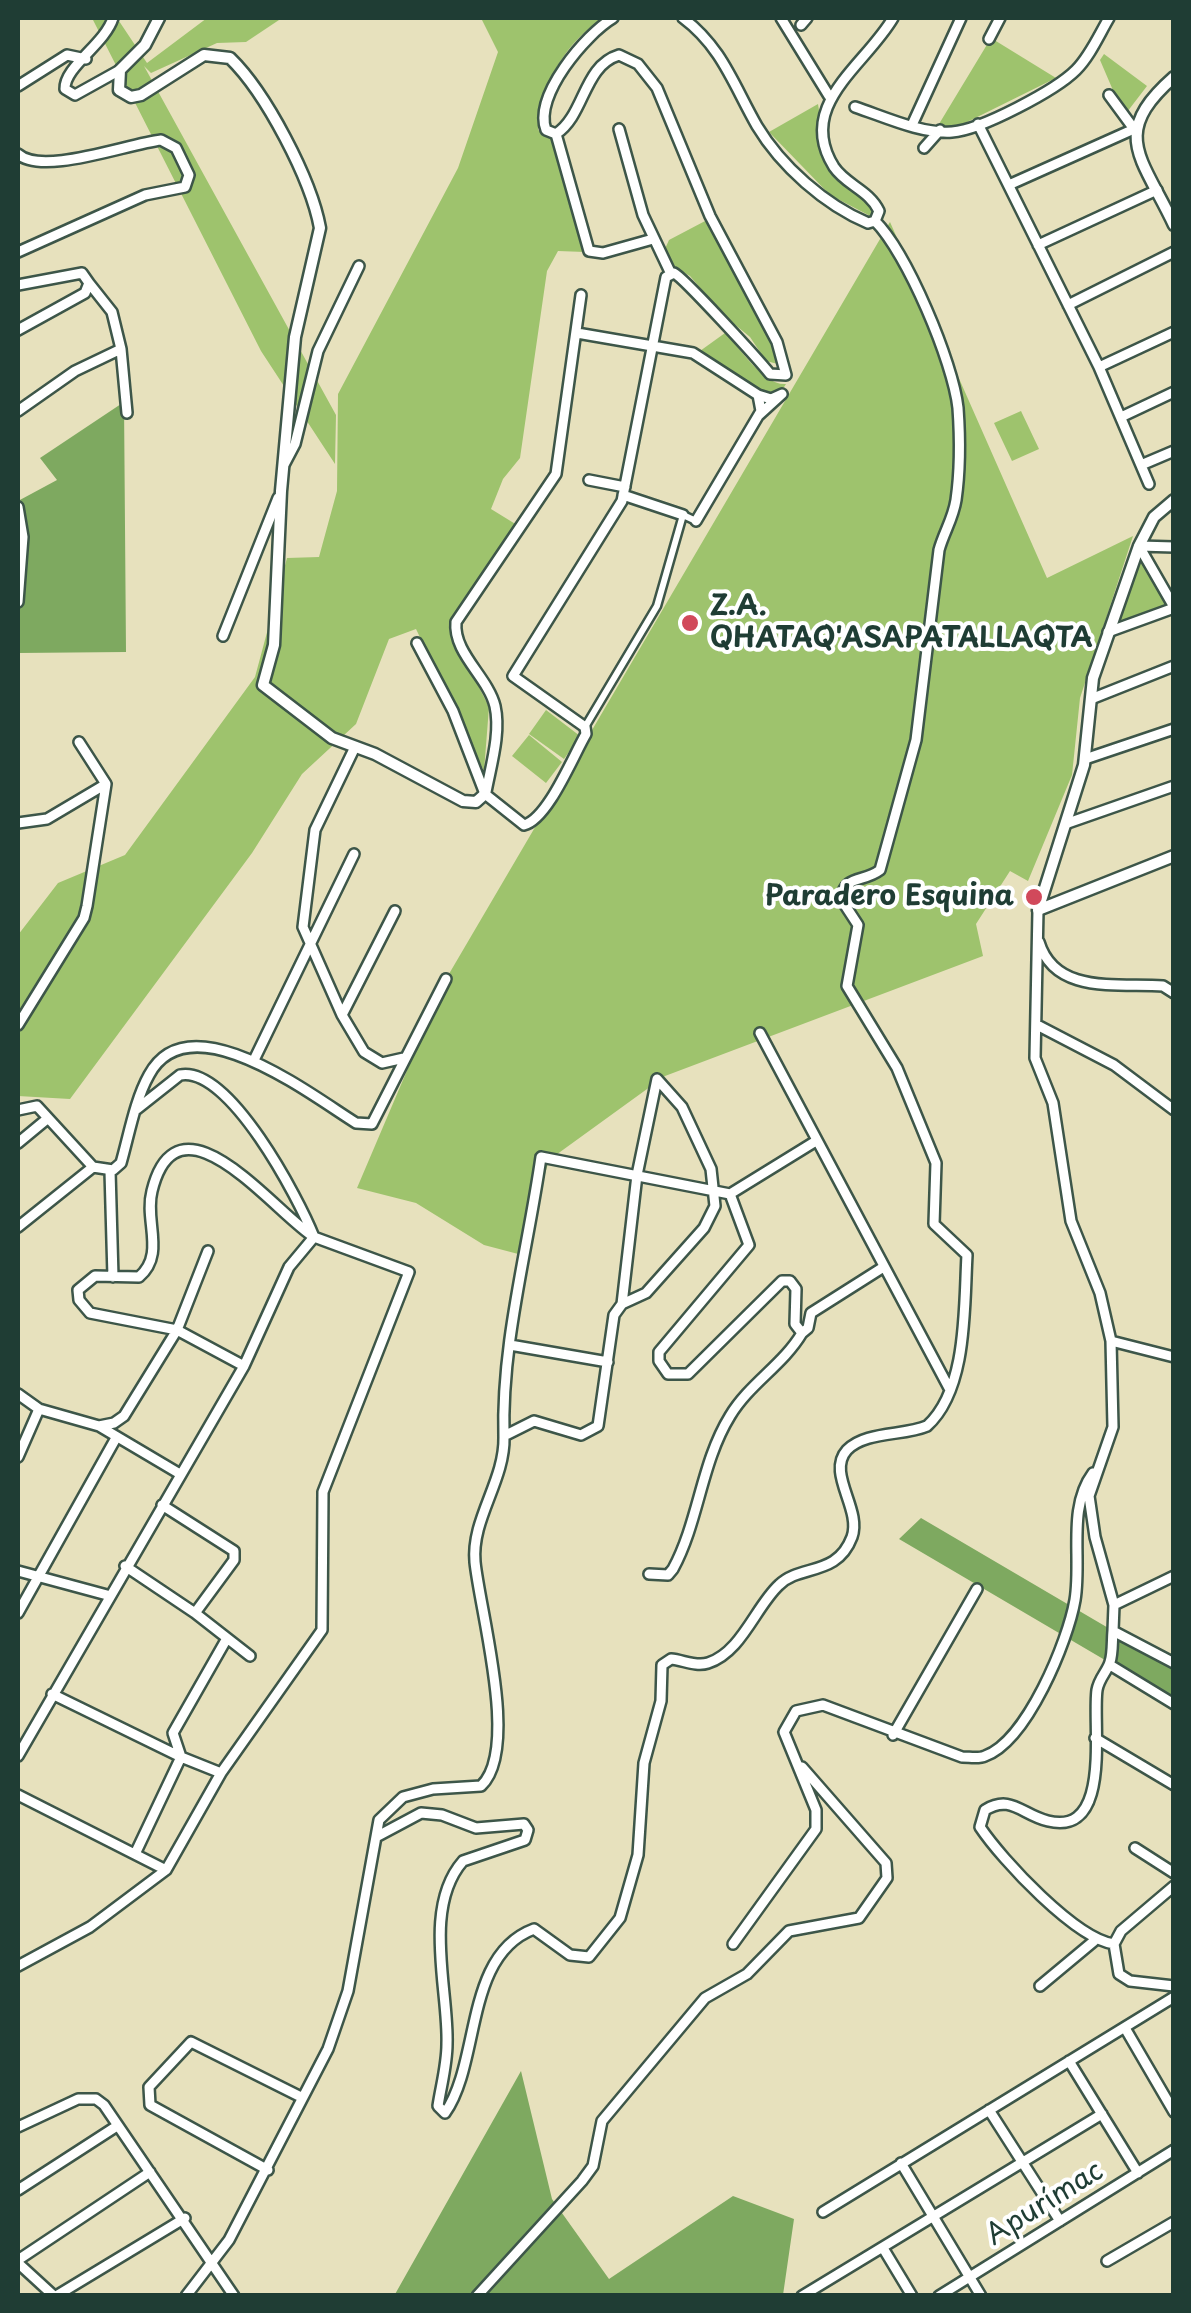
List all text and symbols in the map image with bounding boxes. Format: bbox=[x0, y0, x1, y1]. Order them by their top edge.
place label: Z.A. QHATAQ'ASAPATALLAQTA bbox=[710, 590, 1093, 656]
marker: Z.A. QHATAQ'ASAPATALLAQTA bbox=[679, 612, 701, 634]
place label: Paradero Esquina bbox=[765, 880, 1014, 914]
marker: Paradero Esquina bbox=[1023, 886, 1045, 908]
street label: Apurímac bbox=[980, 2155, 1110, 2253]

